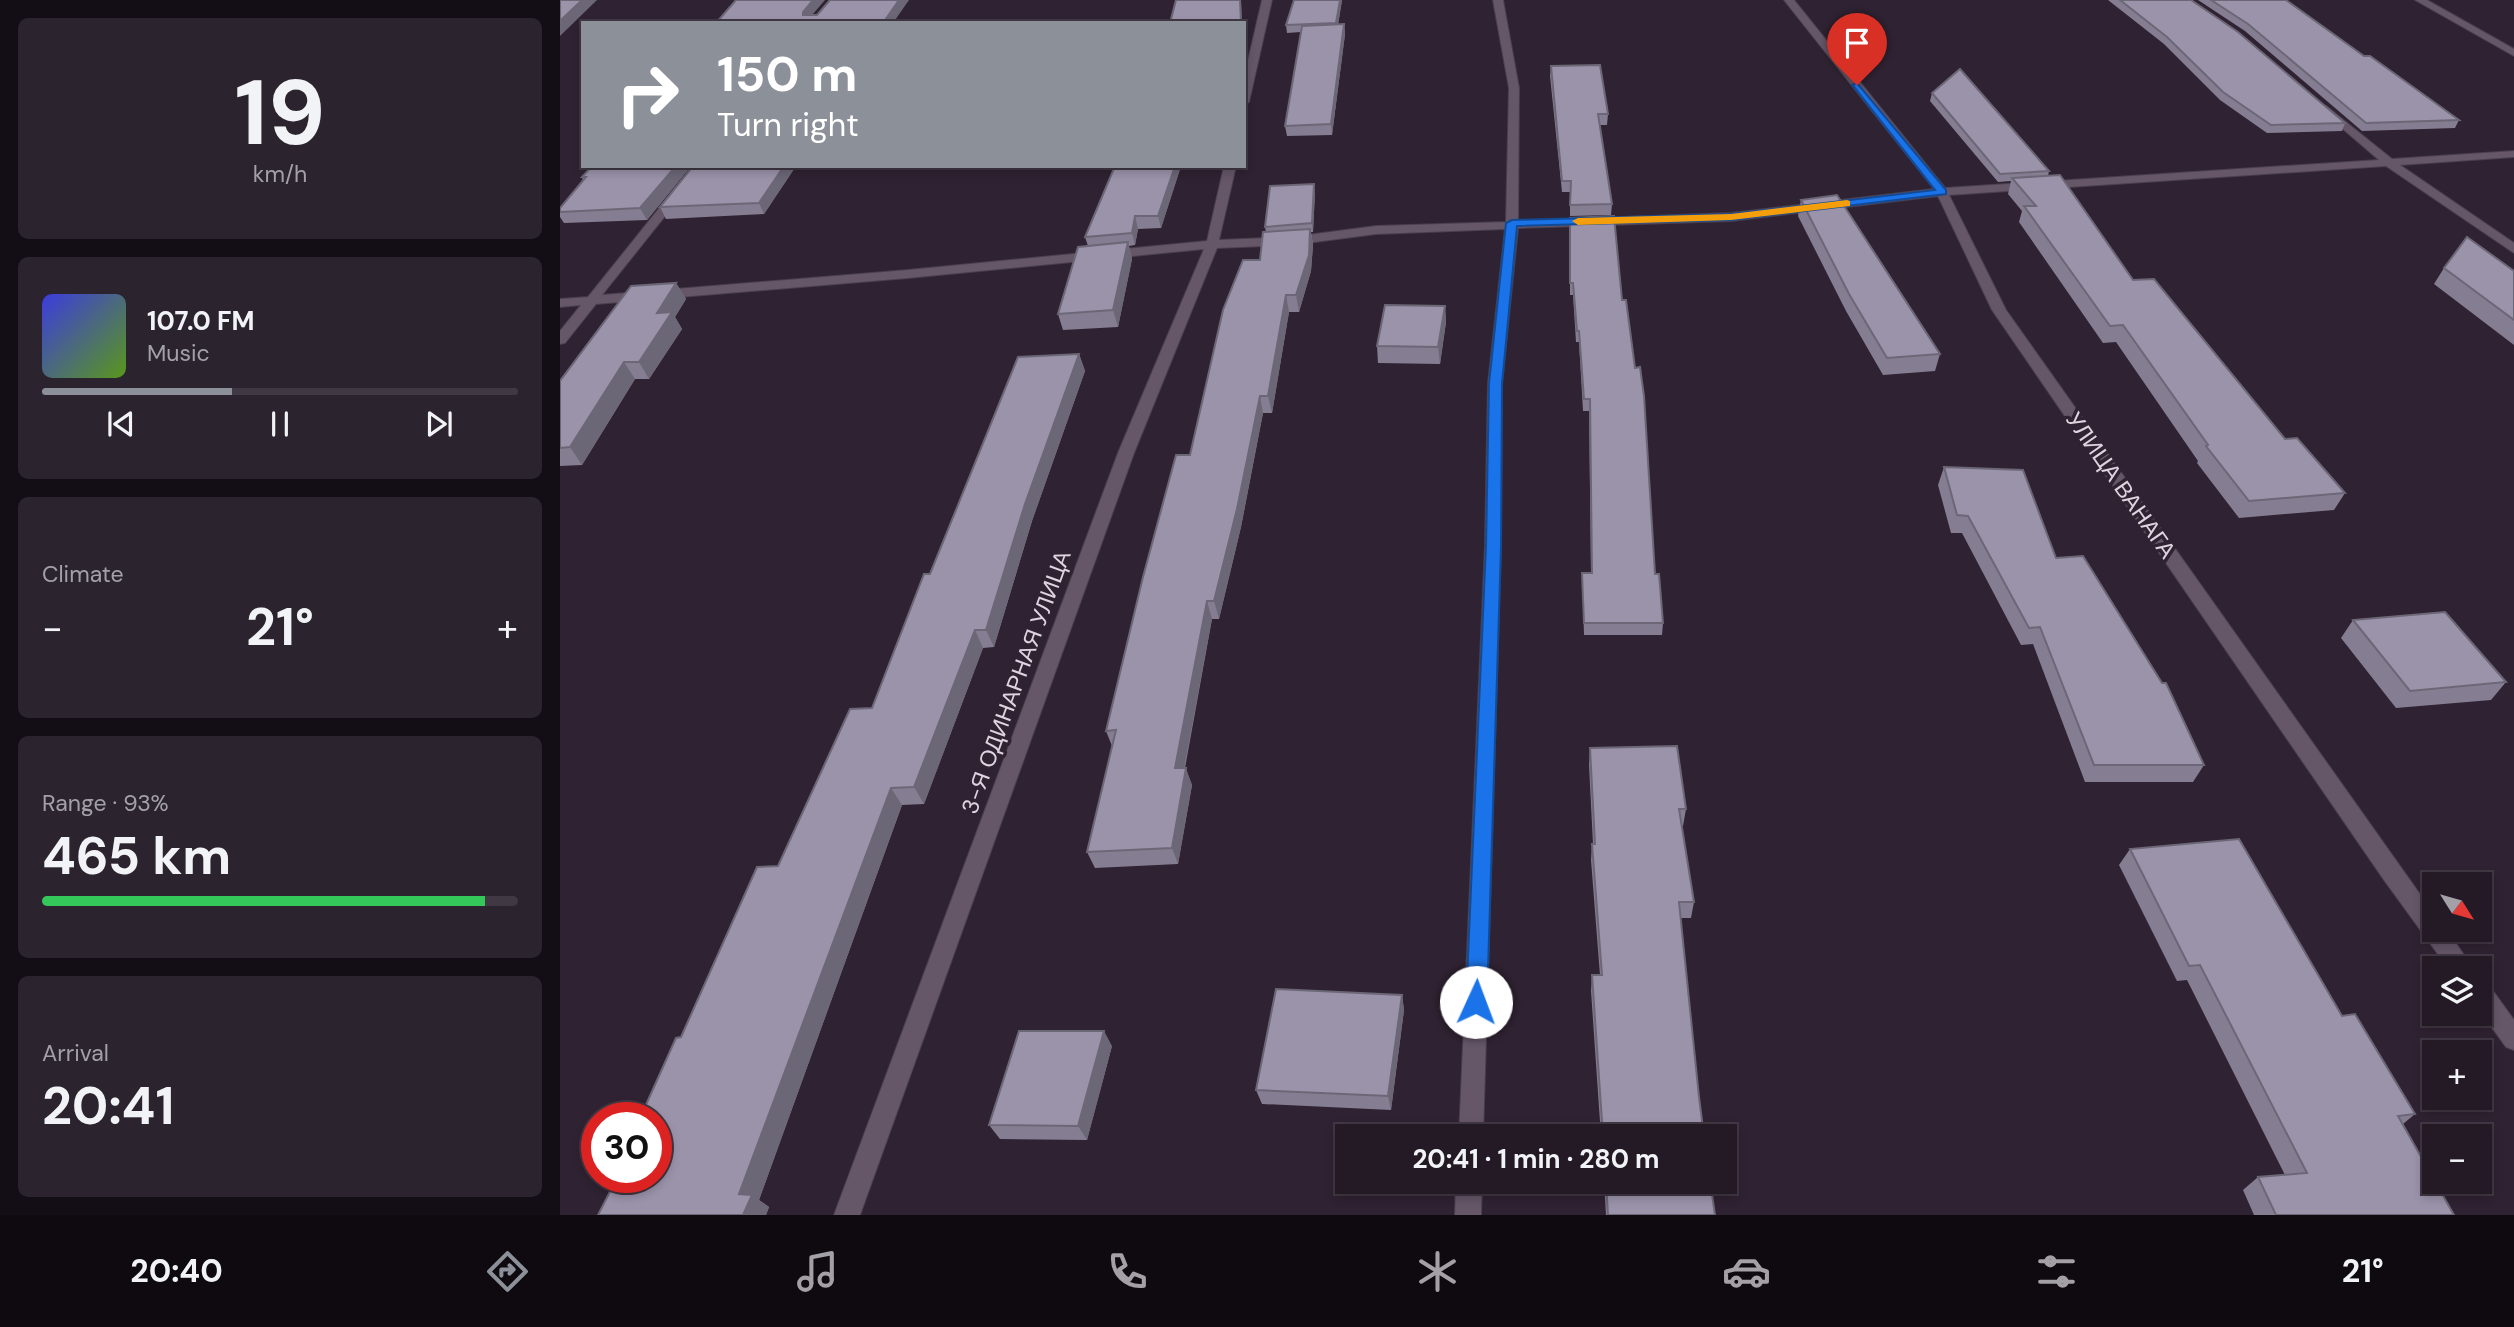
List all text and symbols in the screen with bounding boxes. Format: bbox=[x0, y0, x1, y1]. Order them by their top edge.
pin bbox=[1827, 13, 1887, 85]
icon: arrive bbox=[1838, 24, 1876, 62]
text: 150 m bbox=[717, 42, 857, 106]
icon: right bbox=[602, 49, 693, 140]
text: 19 bbox=[235, 54, 325, 172]
text: Turn right bbox=[717, 104, 859, 146]
text: km/h bbox=[253, 159, 307, 189]
text: 107.0 FM bbox=[147, 304, 254, 338]
text: Music bbox=[147, 338, 210, 368]
icon: previous bbox=[102, 405, 140, 443]
icon: pause bbox=[261, 405, 299, 443]
icon: next bbox=[420, 405, 458, 443]
street label: УЛИЦА ВАНАГА bbox=[2059, 406, 2183, 565]
street label: 3-Я ОДИНАРНАЯ УЛИЦА bbox=[954, 546, 1078, 818]
text: Climate bbox=[42, 559, 124, 589]
text: 21° bbox=[246, 593, 314, 661]
text: − bbox=[42, 603, 63, 653]
text: + bbox=[497, 603, 518, 653]
text: Range · 93% bbox=[42, 788, 169, 818]
text: 465 km bbox=[42, 822, 231, 890]
north arrow bbox=[2422, 872, 2492, 942]
map controls bbox=[2422, 872, 2492, 1194]
button: layers bbox=[2422, 956, 2492, 1026]
position arrow bbox=[1439, 965, 1513, 1039]
text: Arrival bbox=[42, 1038, 109, 1068]
button: + bbox=[2422, 1040, 2492, 1110]
text: 20:41 bbox=[42, 1072, 174, 1140]
speed limit sign: 30 bbox=[581, 1102, 672, 1193]
button: − bbox=[2422, 1124, 2492, 1194]
text: 20:41 · 1 min · 280 m bbox=[1412, 1142, 1660, 1176]
icon: directions bbox=[483, 1247, 532, 1296]
icon: music bbox=[793, 1247, 842, 1296]
icon: phone bbox=[1103, 1247, 1152, 1296]
icon: climate bbox=[1413, 1247, 1462, 1296]
icon: car bbox=[1722, 1247, 1771, 1296]
icon: filters bbox=[2032, 1247, 2081, 1296]
text: 20:40 bbox=[130, 1250, 223, 1292]
text: 21° bbox=[2342, 1250, 2384, 1292]

